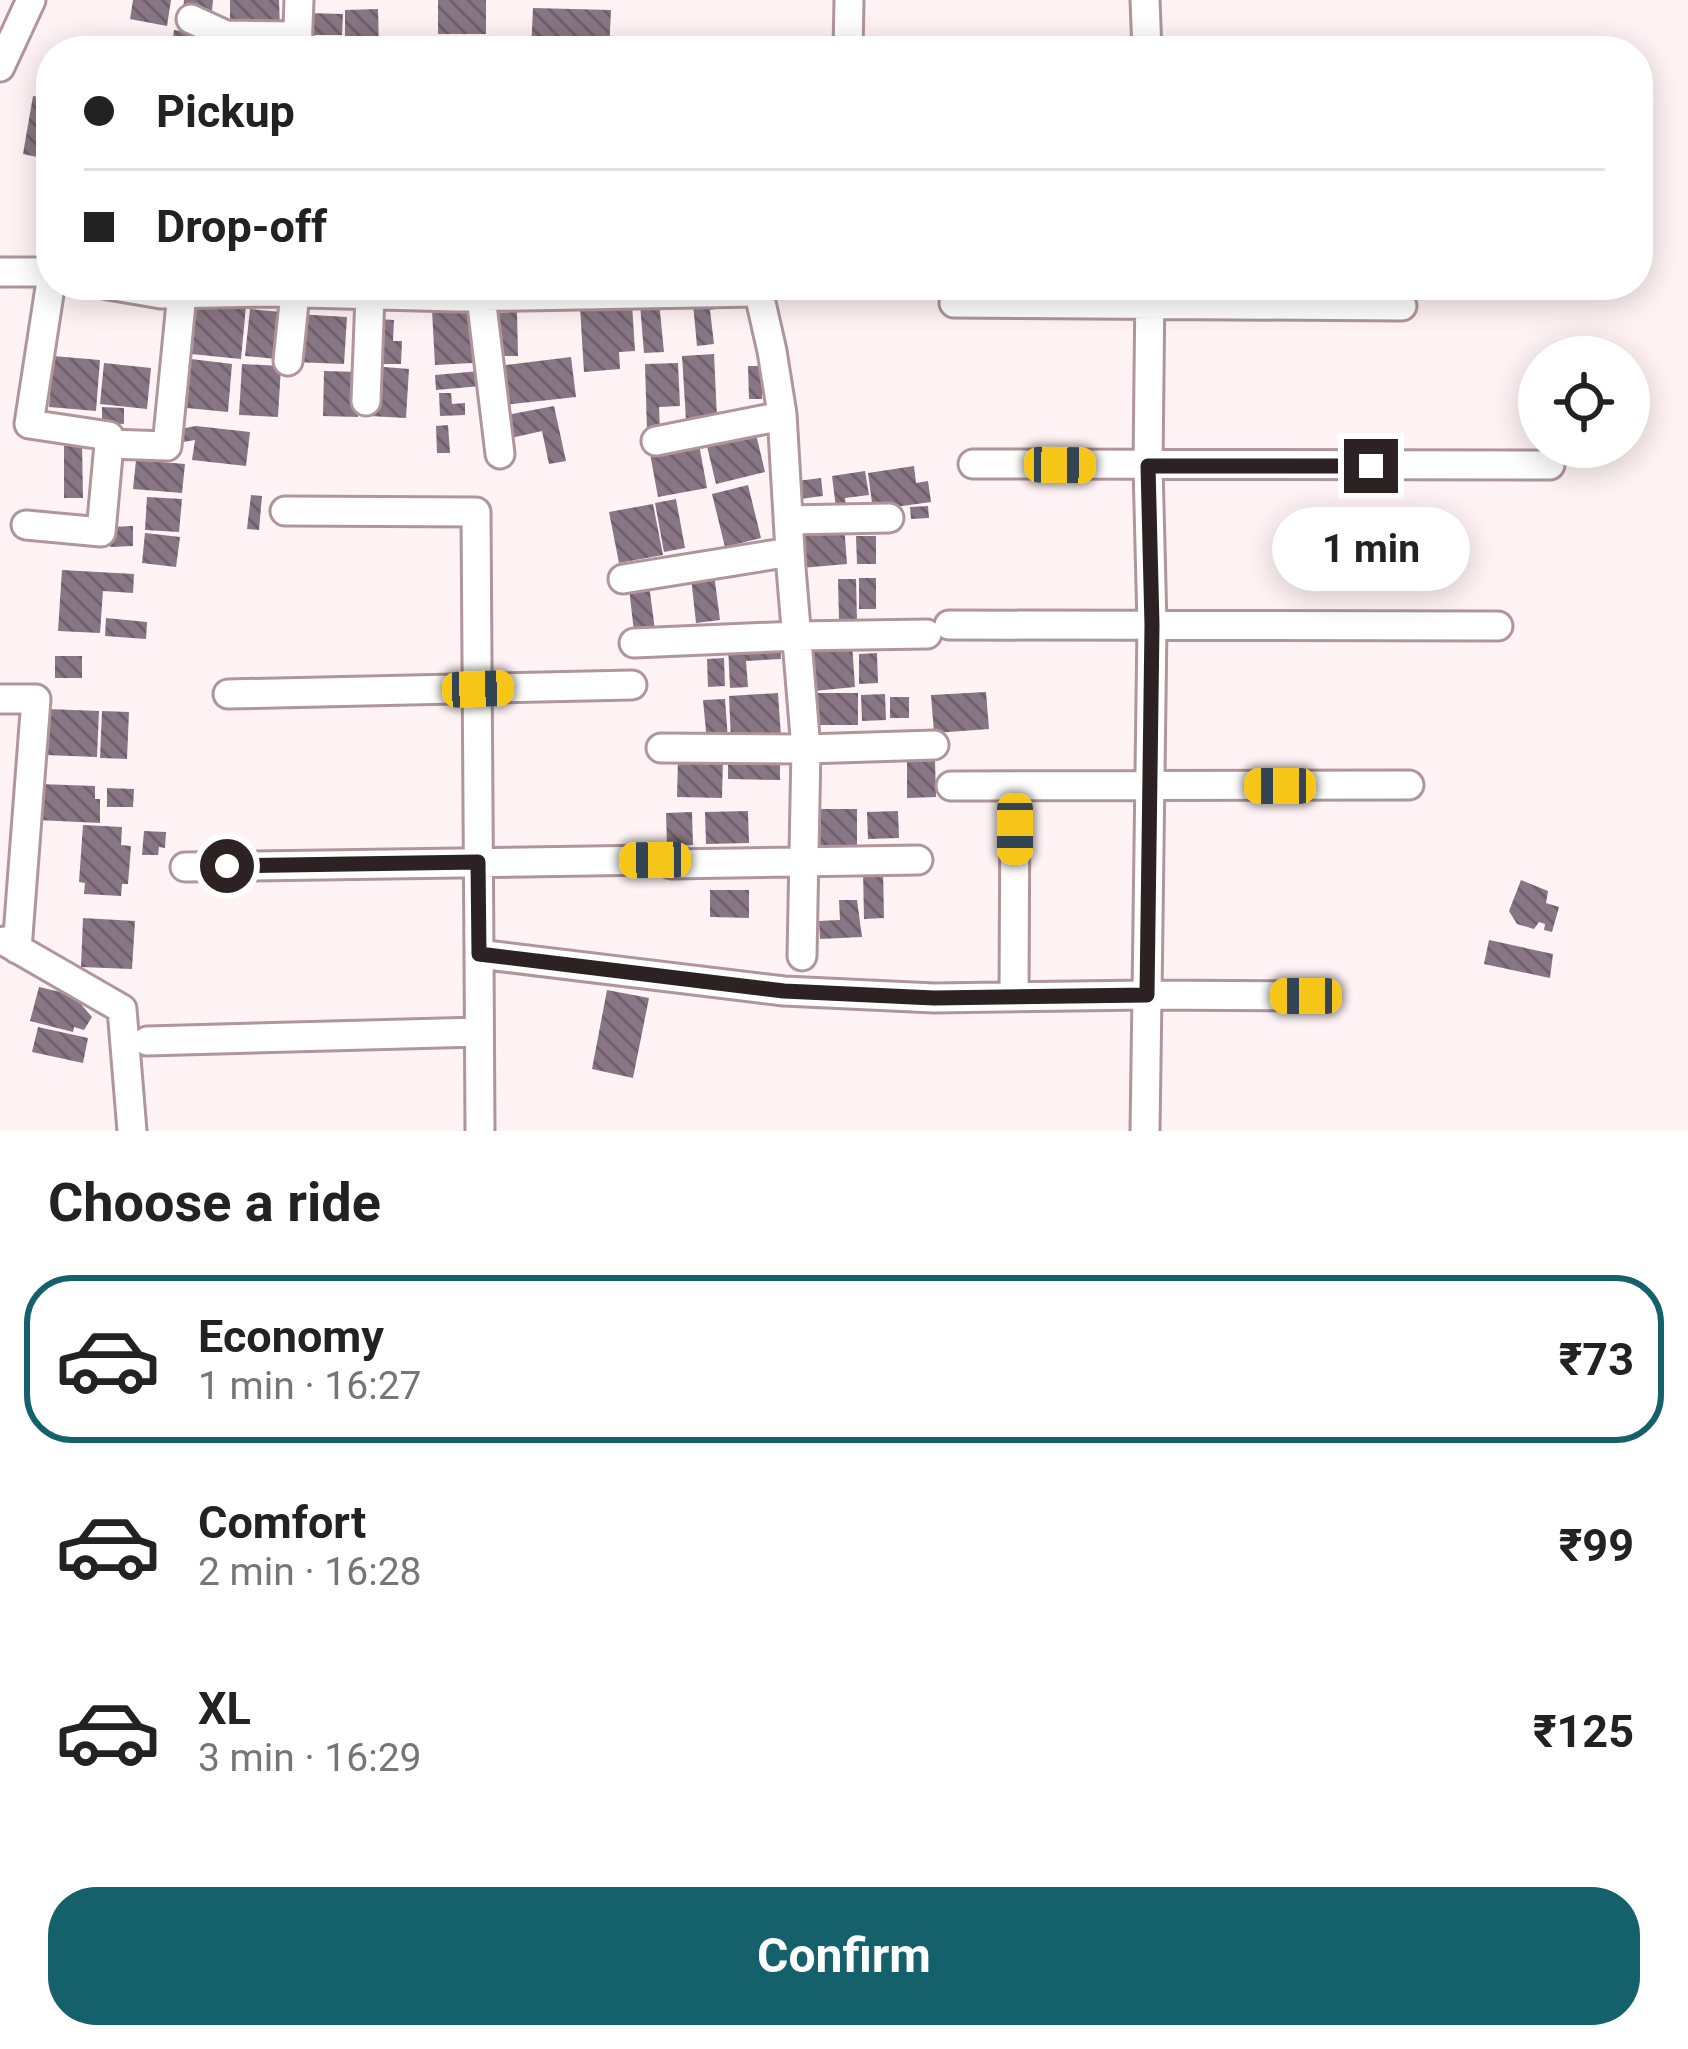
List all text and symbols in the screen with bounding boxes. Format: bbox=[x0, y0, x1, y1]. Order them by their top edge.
text: Pickup bbox=[156, 85, 295, 138]
text: Drop-off bbox=[156, 200, 327, 253]
map controls bbox=[1518, 336, 1650, 468]
button: locate bbox=[1518, 336, 1650, 468]
route end bbox=[1344, 439, 1398, 493]
car bbox=[1024, 446, 1096, 484]
callout: 1 min bbox=[1272, 508, 1470, 592]
text: 1 min bbox=[1322, 526, 1420, 572]
car bbox=[441, 670, 515, 708]
car bbox=[1244, 768, 1316, 804]
car bbox=[997, 793, 1033, 865]
route start bbox=[200, 839, 254, 893]
car bbox=[619, 841, 691, 879]
car bbox=[1270, 978, 1342, 1014]
text: Choose a ride bbox=[48, 1171, 381, 1234]
icon: car bbox=[54, 1305, 162, 1413]
text: Economy bbox=[198, 1310, 384, 1363]
text: ₹73 bbox=[1559, 1333, 1634, 1386]
text: 1 min · 16:27 bbox=[198, 1363, 421, 1409]
icon: car bbox=[54, 1491, 162, 1599]
text: Comfort bbox=[198, 1496, 366, 1549]
text: ₹99 bbox=[1559, 1519, 1634, 1572]
text: 2 min · 16:28 bbox=[198, 1549, 421, 1595]
icon: car bbox=[54, 1677, 162, 1785]
text: XL bbox=[198, 1682, 251, 1735]
text: ₹125 bbox=[1533, 1705, 1634, 1758]
text: 3 min · 16:29 bbox=[198, 1735, 421, 1781]
button: Confirm bbox=[48, 1887, 1640, 2025]

